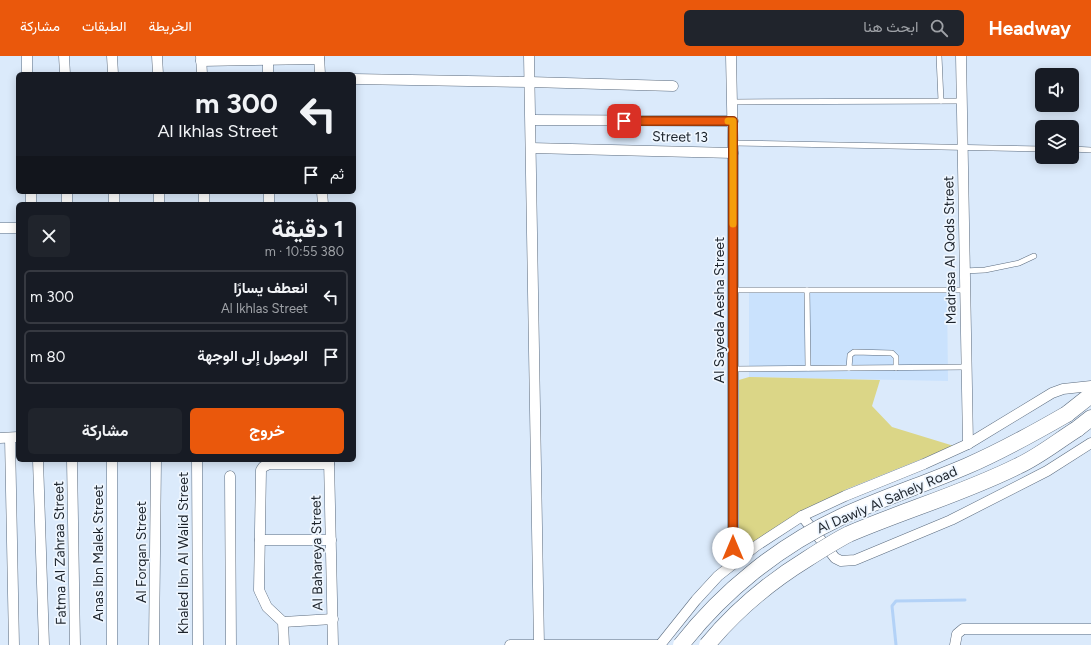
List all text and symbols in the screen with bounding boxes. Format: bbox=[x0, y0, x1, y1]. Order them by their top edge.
search box bbox=[684, 10, 964, 46]
icon: search bbox=[928, 17, 950, 39]
text: Headway bbox=[988, 17, 1071, 40]
text: مشاركة bbox=[20, 18, 60, 35]
text: الطبقات bbox=[82, 18, 126, 35]
text: الخريطة bbox=[148, 18, 192, 35]
text: ابحث هنا bbox=[863, 18, 918, 36]
map controls bbox=[1035, 68, 1079, 164]
button: sound bbox=[1035, 68, 1079, 112]
text: 300 m bbox=[195, 86, 278, 120]
icon: left bbox=[292, 88, 344, 140]
pin bbox=[607, 104, 641, 138]
icon: arrive bbox=[613, 110, 635, 132]
text: Al Ikhlas Street bbox=[157, 120, 278, 142]
button: layers bbox=[1035, 120, 1079, 164]
street label: Street 13 bbox=[652, 128, 708, 146]
icon: arrive bbox=[300, 164, 322, 186]
text: ثم bbox=[330, 165, 344, 183]
street label: Madrasa Al Qods Street bbox=[940, 176, 960, 324]
text: 1 دقيقة bbox=[272, 214, 344, 243]
button: close bbox=[28, 215, 70, 257]
street label: Al Sayeda Aesha Street bbox=[711, 237, 728, 383]
text: 380 m · 10:55 bbox=[265, 244, 344, 259]
text: انعطف يسارًا bbox=[233, 279, 308, 297]
icon: left bbox=[320, 286, 342, 308]
text: 300 m bbox=[30, 288, 74, 306]
text: Al Ikhlas Street bbox=[221, 301, 308, 316]
icon: arrive bbox=[320, 346, 342, 368]
text: الوصول إلى الوجهة bbox=[197, 347, 308, 365]
text: 80 m bbox=[30, 348, 65, 366]
button: مشاركة bbox=[28, 408, 182, 454]
button: خروج bbox=[190, 408, 344, 454]
street label: Al Dawly Al Sahely Road bbox=[814, 463, 960, 537]
street label: Khaled Ibn Al Walid Street bbox=[175, 472, 192, 634]
street label: Fatma Al Zahraa Street bbox=[50, 481, 70, 625]
street label: Anas Ibn Malek Street bbox=[90, 485, 107, 621]
street label: Al Bahareya Street bbox=[307, 495, 327, 611]
street label: Al Forqan Street bbox=[133, 501, 150, 603]
position arrow bbox=[712, 527, 754, 569]

